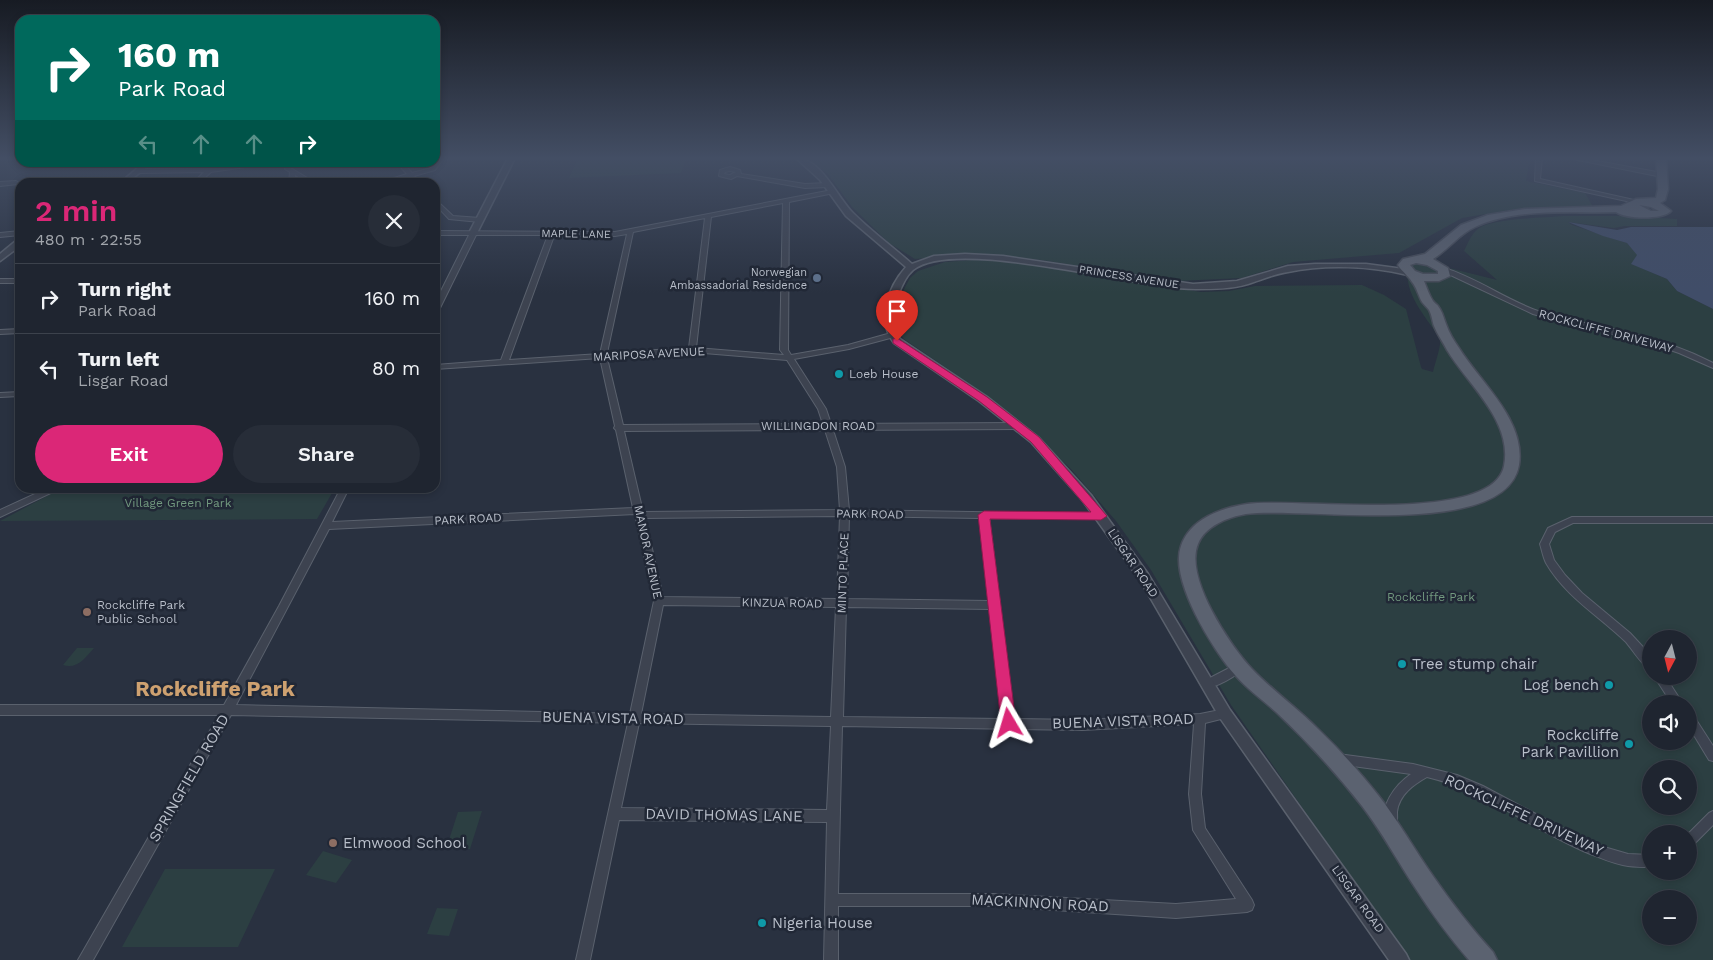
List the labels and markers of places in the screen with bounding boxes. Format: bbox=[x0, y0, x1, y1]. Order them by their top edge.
place label: Norwegian Ambassadorial Residence bbox=[670, 266, 807, 292]
marker: Norwegian Ambassadorial Residence bbox=[811, 272, 823, 284]
pin bbox=[876, 290, 918, 341]
place label: Loeb House bbox=[849, 367, 918, 381]
marker: Loeb House bbox=[833, 368, 845, 380]
place label: Rockcliffe Park Public School bbox=[97, 598, 185, 626]
marker: Rockcliffe Park Public School bbox=[81, 606, 93, 618]
place label: Tree stump chair bbox=[1412, 655, 1537, 673]
marker: Tree stump chair bbox=[1396, 658, 1408, 670]
place label: Log bench bbox=[1523, 676, 1599, 694]
marker: Log bench bbox=[1603, 679, 1615, 691]
place label: Rockcliffe Park Pavillion bbox=[1521, 726, 1619, 761]
marker: Rockcliffe Park Pavillion bbox=[1623, 738, 1635, 750]
place label: Elmwood School bbox=[343, 834, 466, 852]
marker: Elmwood School bbox=[327, 837, 339, 849]
place label: Nigeria House bbox=[772, 914, 873, 932]
marker: Nigeria House bbox=[756, 917, 768, 929]

